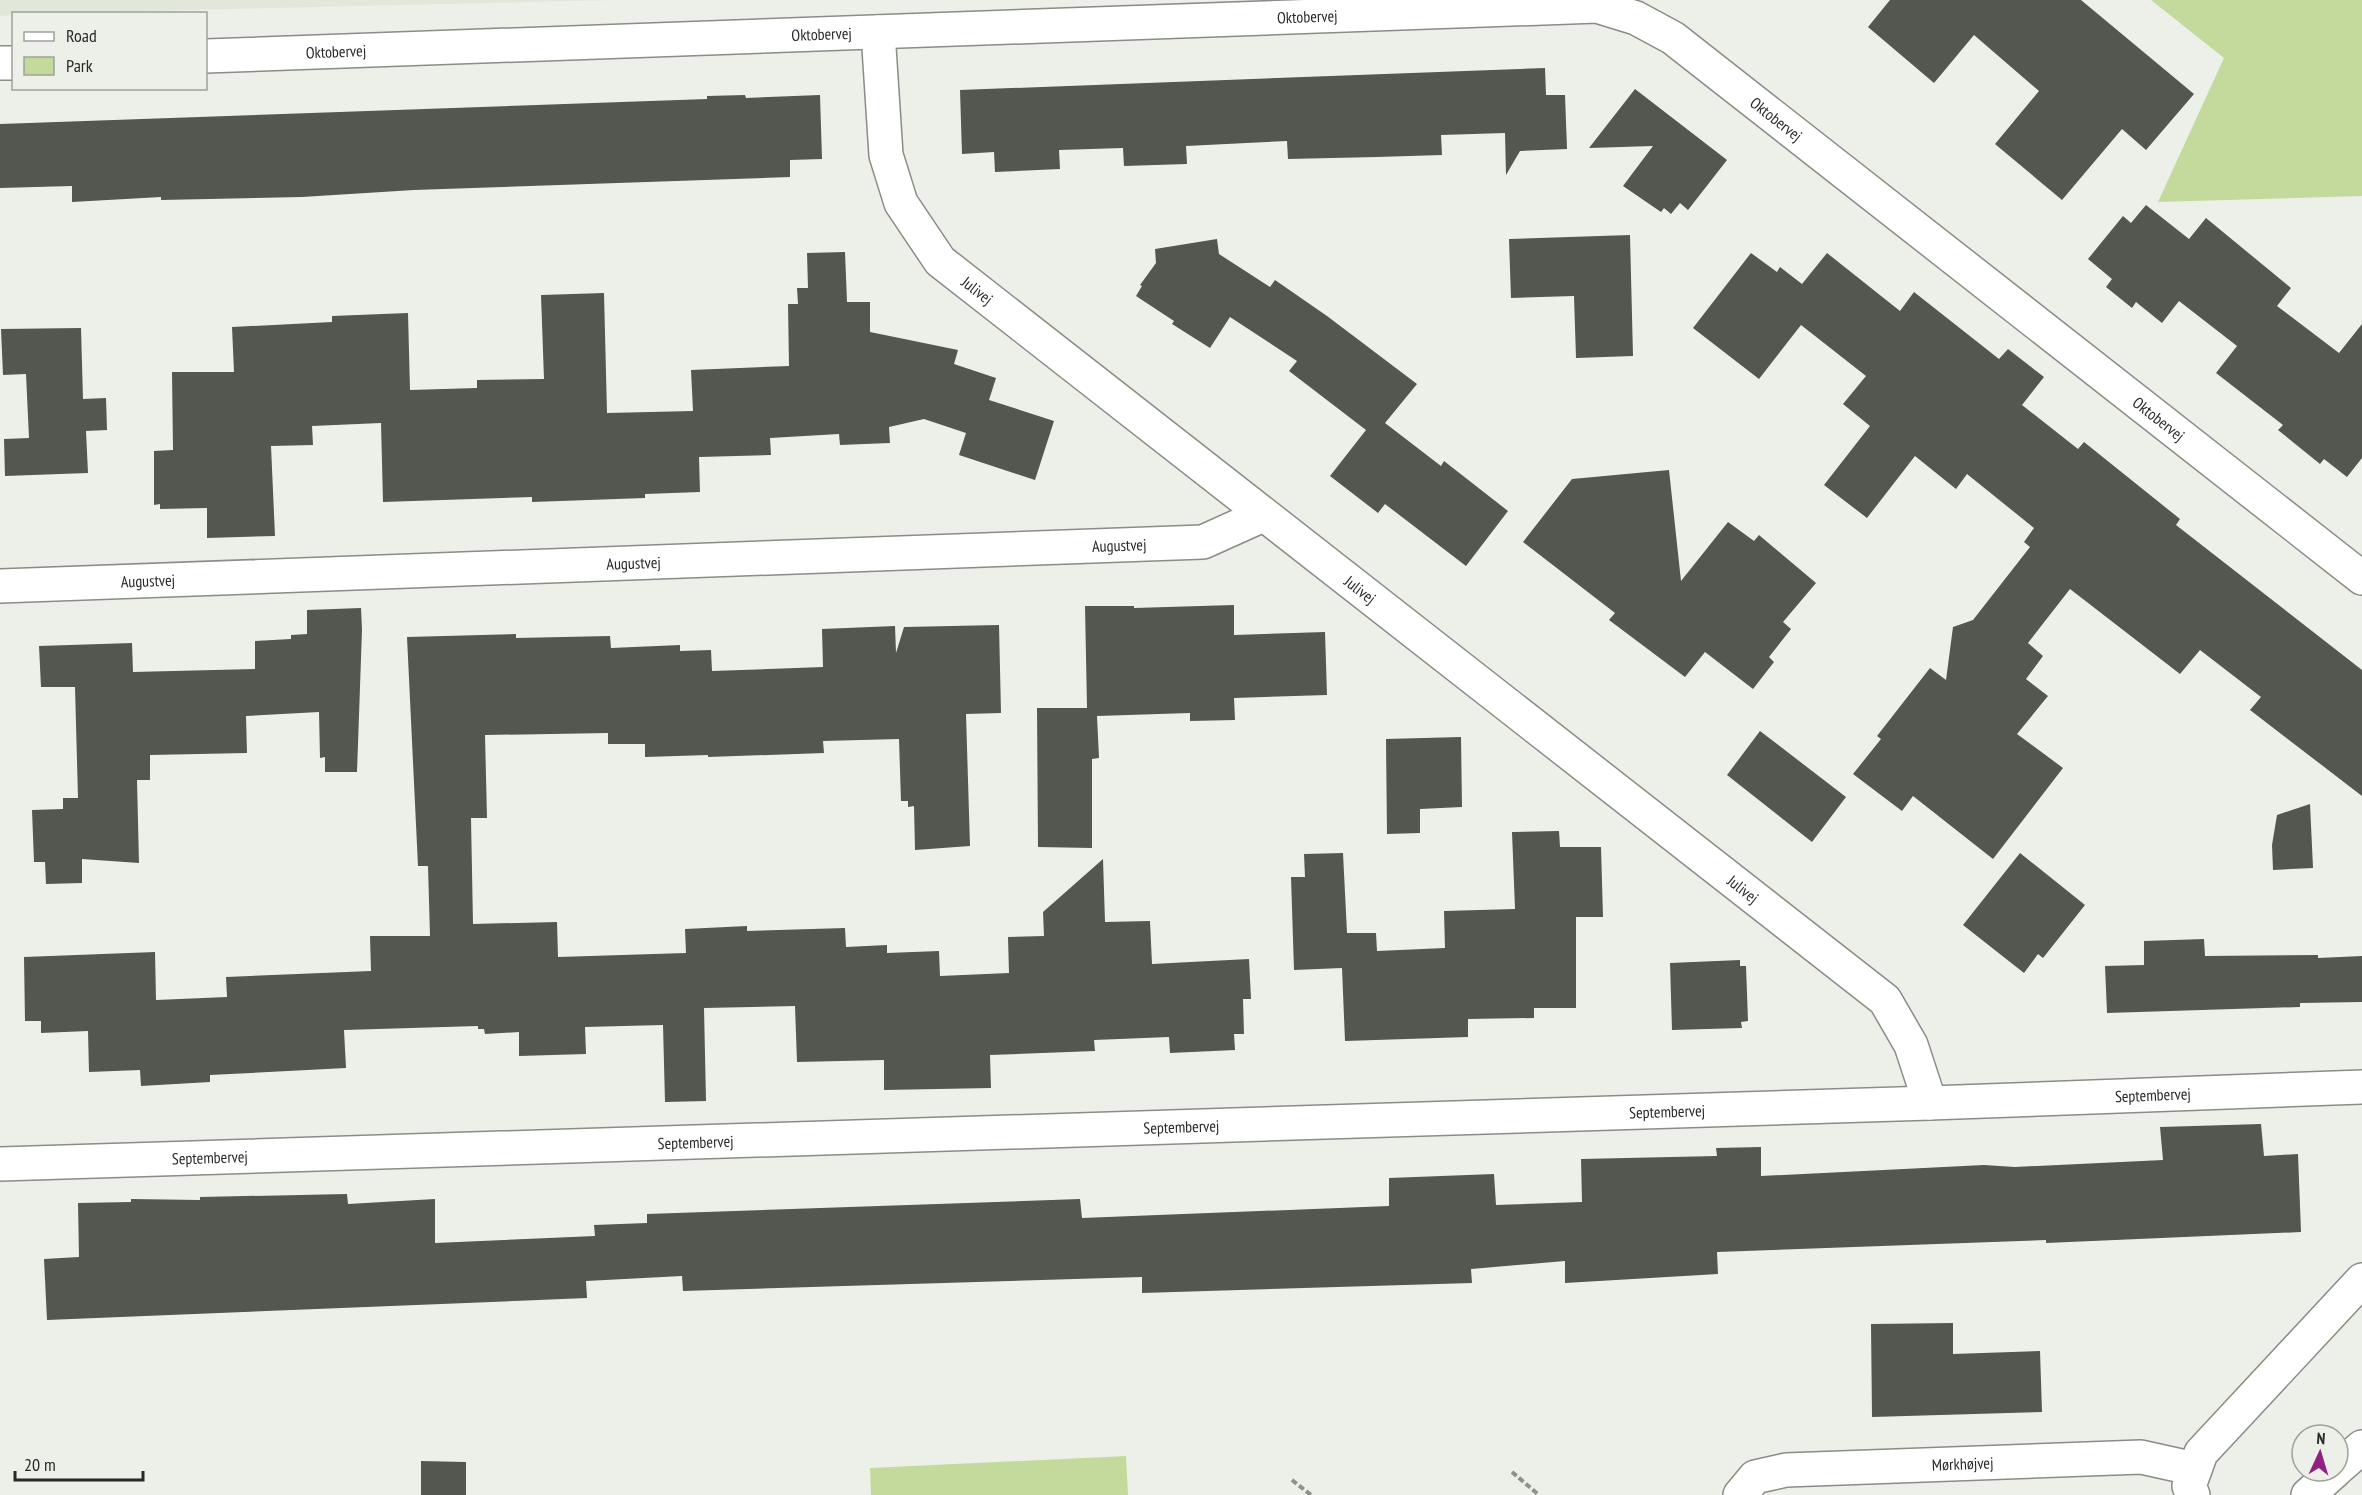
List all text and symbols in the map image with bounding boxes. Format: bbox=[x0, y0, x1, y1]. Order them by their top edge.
street label: Oktobervej bbox=[1277, 5, 1338, 27]
legend bbox=[12, 12, 207, 90]
street label: Oktobervej bbox=[791, 23, 852, 45]
text: Road bbox=[66, 24, 97, 47]
street label: Oktobervej bbox=[305, 40, 366, 62]
text: Park bbox=[66, 54, 93, 77]
street label: Oktobervej bbox=[1746, 92, 1806, 145]
street label: Julivej bbox=[957, 271, 997, 309]
street label: Oktobervej bbox=[2129, 392, 2189, 445]
street label: Augustvej bbox=[1092, 534, 1147, 556]
street label: Augustvej bbox=[606, 552, 661, 574]
street label: Augustvej bbox=[120, 570, 175, 592]
street label: Julivej bbox=[1340, 571, 1380, 608]
street label: Julivej bbox=[1723, 870, 1763, 908]
street label: Septembervej bbox=[2115, 1083, 2191, 1106]
street label: Septembervej bbox=[1629, 1100, 1705, 1123]
street label: Septembervej bbox=[1143, 1115, 1220, 1138]
street label: Septembervej bbox=[657, 1131, 734, 1153]
street label: Septembervej bbox=[172, 1146, 248, 1169]
north arrow bbox=[2290, 1423, 2350, 1483]
text: N bbox=[2316, 1428, 2326, 1448]
scale bar bbox=[15, 1444, 142, 1482]
street label: Mørkhøjvej bbox=[1932, 1452, 1994, 1475]
text: 20 m bbox=[24, 1453, 56, 1476]

